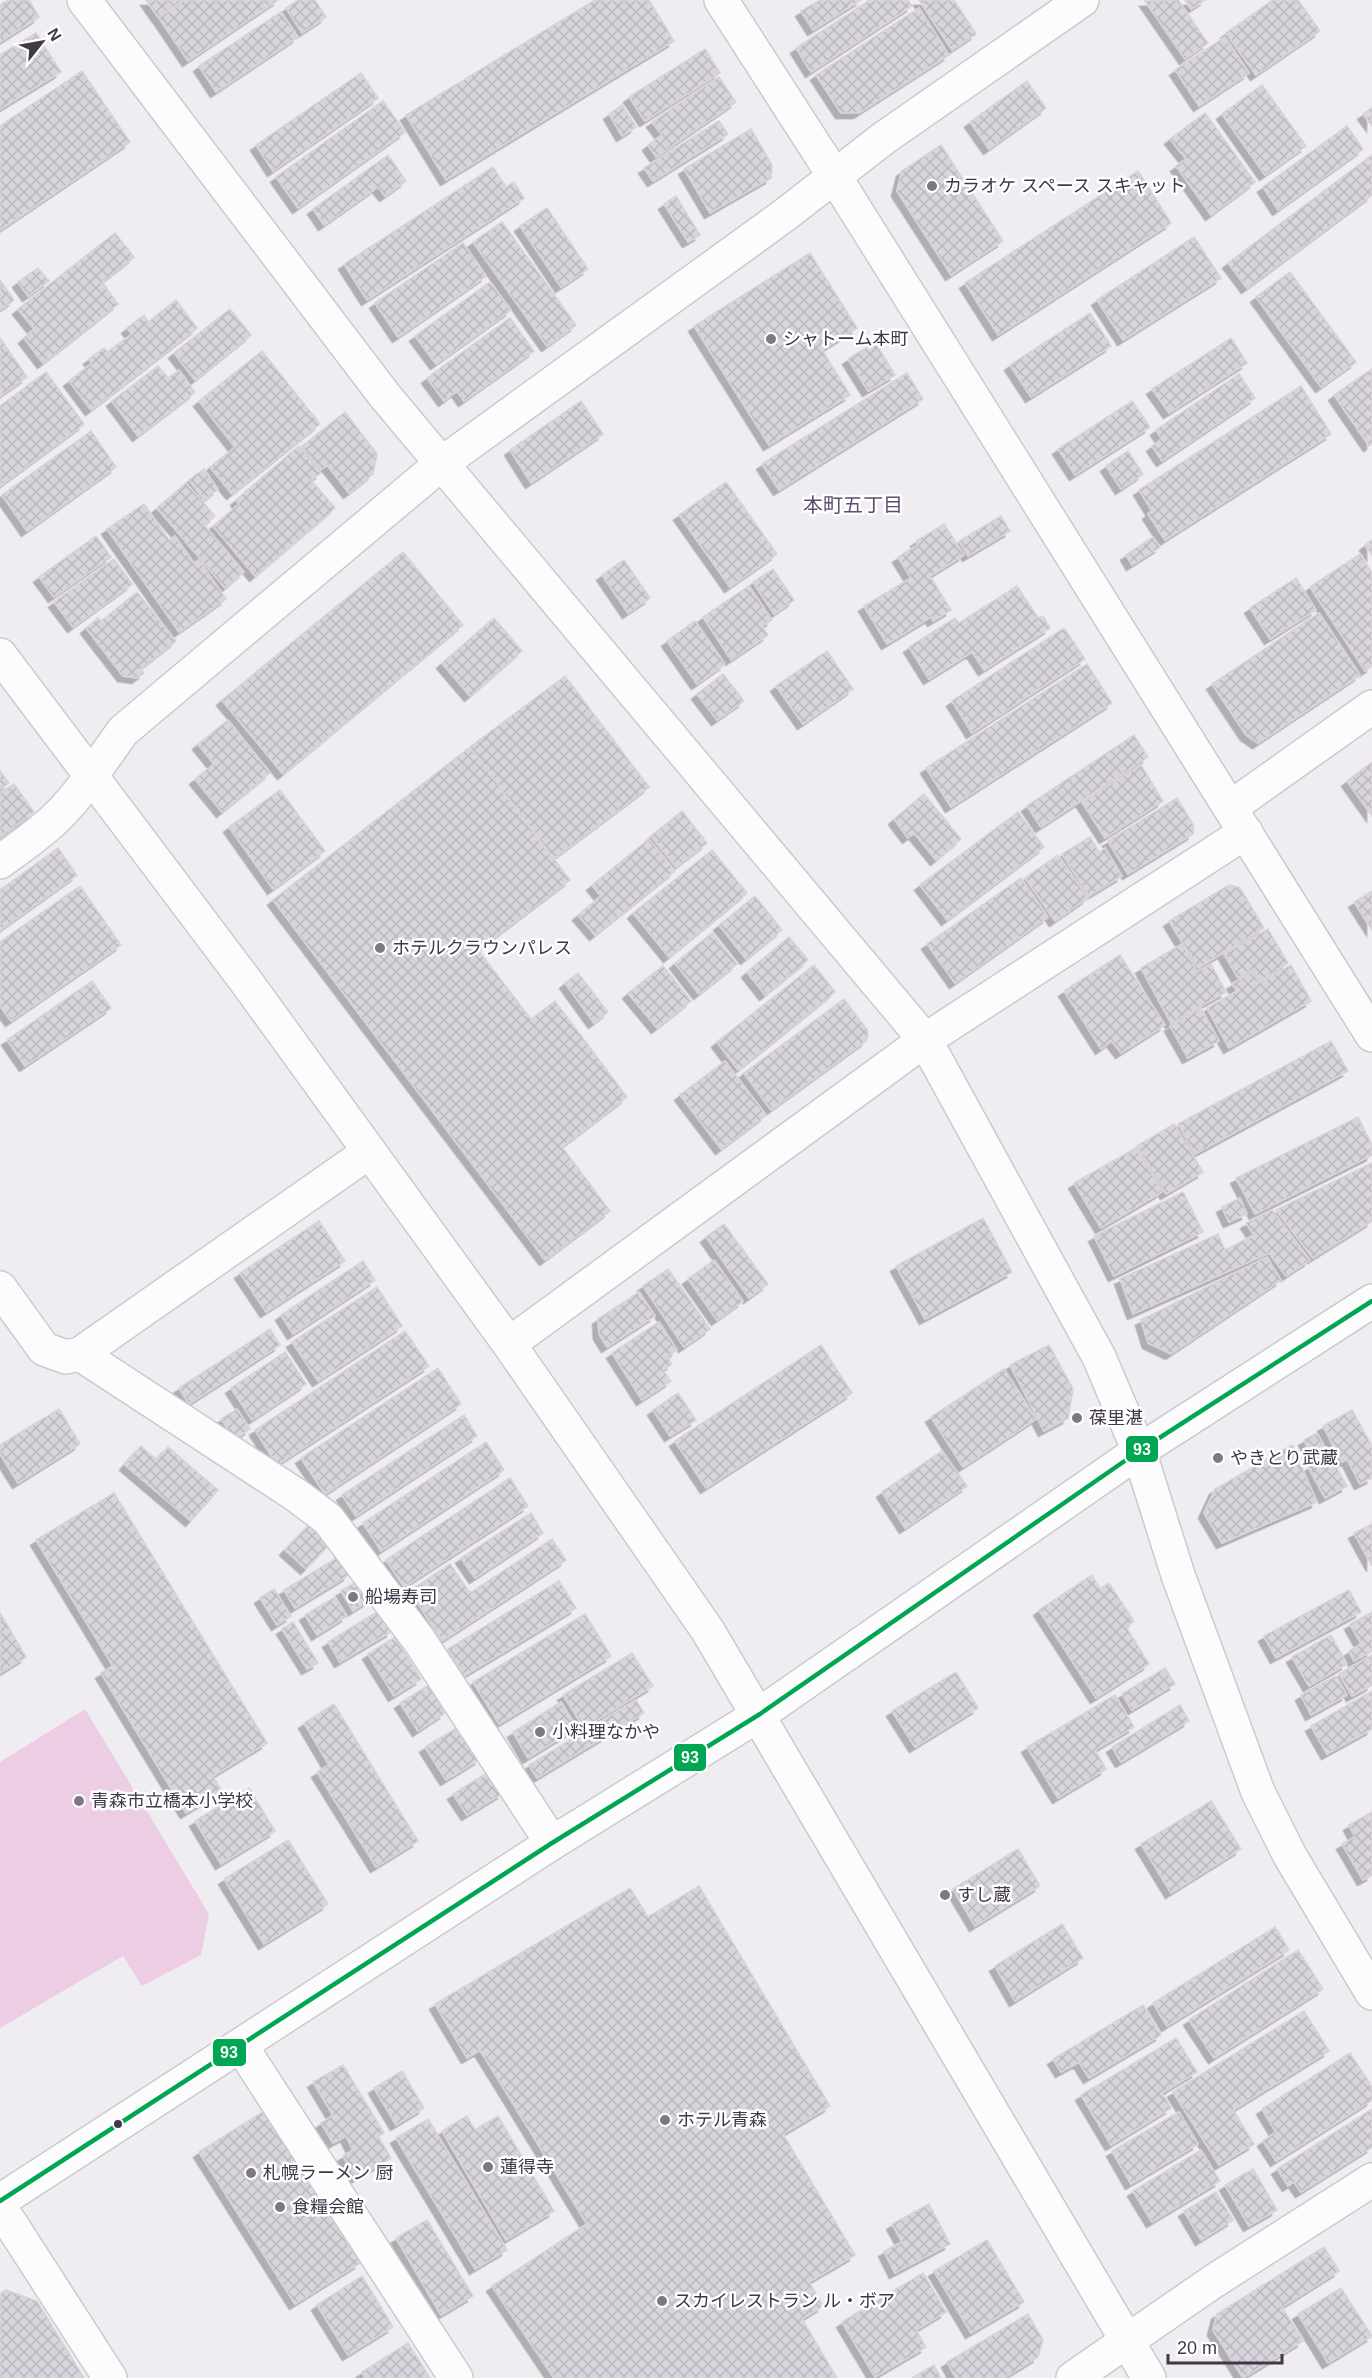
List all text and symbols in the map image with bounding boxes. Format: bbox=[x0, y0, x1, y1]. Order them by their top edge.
north arrow bbox=[12, 12, 72, 72]
text: N bbox=[44, 25, 65, 44]
place label: カラオケ スペース スキャット bbox=[944, 176, 1186, 196]
marker: カラオケ スペース スキャット bbox=[925, 179, 939, 193]
place label: シャトーム本町 bbox=[783, 329, 908, 349]
marker: シャトーム本町 bbox=[764, 332, 778, 346]
district label: 本町五丁目 bbox=[803, 494, 903, 516]
place label: ホテルクラウンパレス bbox=[392, 938, 572, 958]
marker: ホテルクラウンパレス bbox=[373, 941, 387, 955]
place label: 葆里湛 bbox=[1089, 1408, 1143, 1428]
marker: 葆里湛 bbox=[1070, 1411, 1084, 1425]
line badge: 93 bbox=[1125, 1435, 1159, 1463]
text: 93 bbox=[1133, 1441, 1151, 1458]
place label: やきとり武蔵 bbox=[1230, 1448, 1338, 1468]
marker: やきとり武蔵 bbox=[1211, 1451, 1225, 1465]
place label: 船場寿司 bbox=[365, 1587, 437, 1607]
marker: 船場寿司 bbox=[346, 1590, 360, 1604]
place label: 小料理なかや bbox=[552, 1722, 660, 1742]
marker: 小料理なかや bbox=[533, 1725, 547, 1739]
line badge: 93 bbox=[673, 1743, 707, 1772]
text: 93 bbox=[681, 1749, 699, 1766]
place label: 青森市立橋本小学校 bbox=[91, 1791, 253, 1811]
marker: 青森市立橋本小学校 bbox=[72, 1794, 86, 1808]
place label: すし蔵 bbox=[957, 1885, 1011, 1905]
marker: すし蔵 bbox=[938, 1888, 952, 1902]
line badge: 93 bbox=[212, 2038, 247, 2067]
text: 93 bbox=[220, 2044, 238, 2061]
place label: ホテル青森 bbox=[677, 2110, 767, 2130]
marker: ホテル青森 bbox=[658, 2113, 672, 2127]
unlabelled marker bbox=[112, 2118, 124, 2130]
place label: 蓮得寺 bbox=[500, 2157, 554, 2177]
marker: 蓮得寺 bbox=[481, 2160, 495, 2174]
place label: 札幌ラーメン 厨 bbox=[263, 2163, 393, 2183]
marker: 札幌ラーメン 厨 bbox=[244, 2166, 258, 2180]
place label: 食糧会館 bbox=[292, 2197, 364, 2217]
marker: 食糧会館 bbox=[273, 2200, 287, 2214]
place label: スカイレストラン ル・ボア bbox=[674, 2291, 895, 2311]
marker: スカイレストラン ル・ボア bbox=[655, 2294, 669, 2308]
scale bar bbox=[1168, 2327, 1282, 2365]
text: 20 m bbox=[1177, 2338, 1217, 2358]

